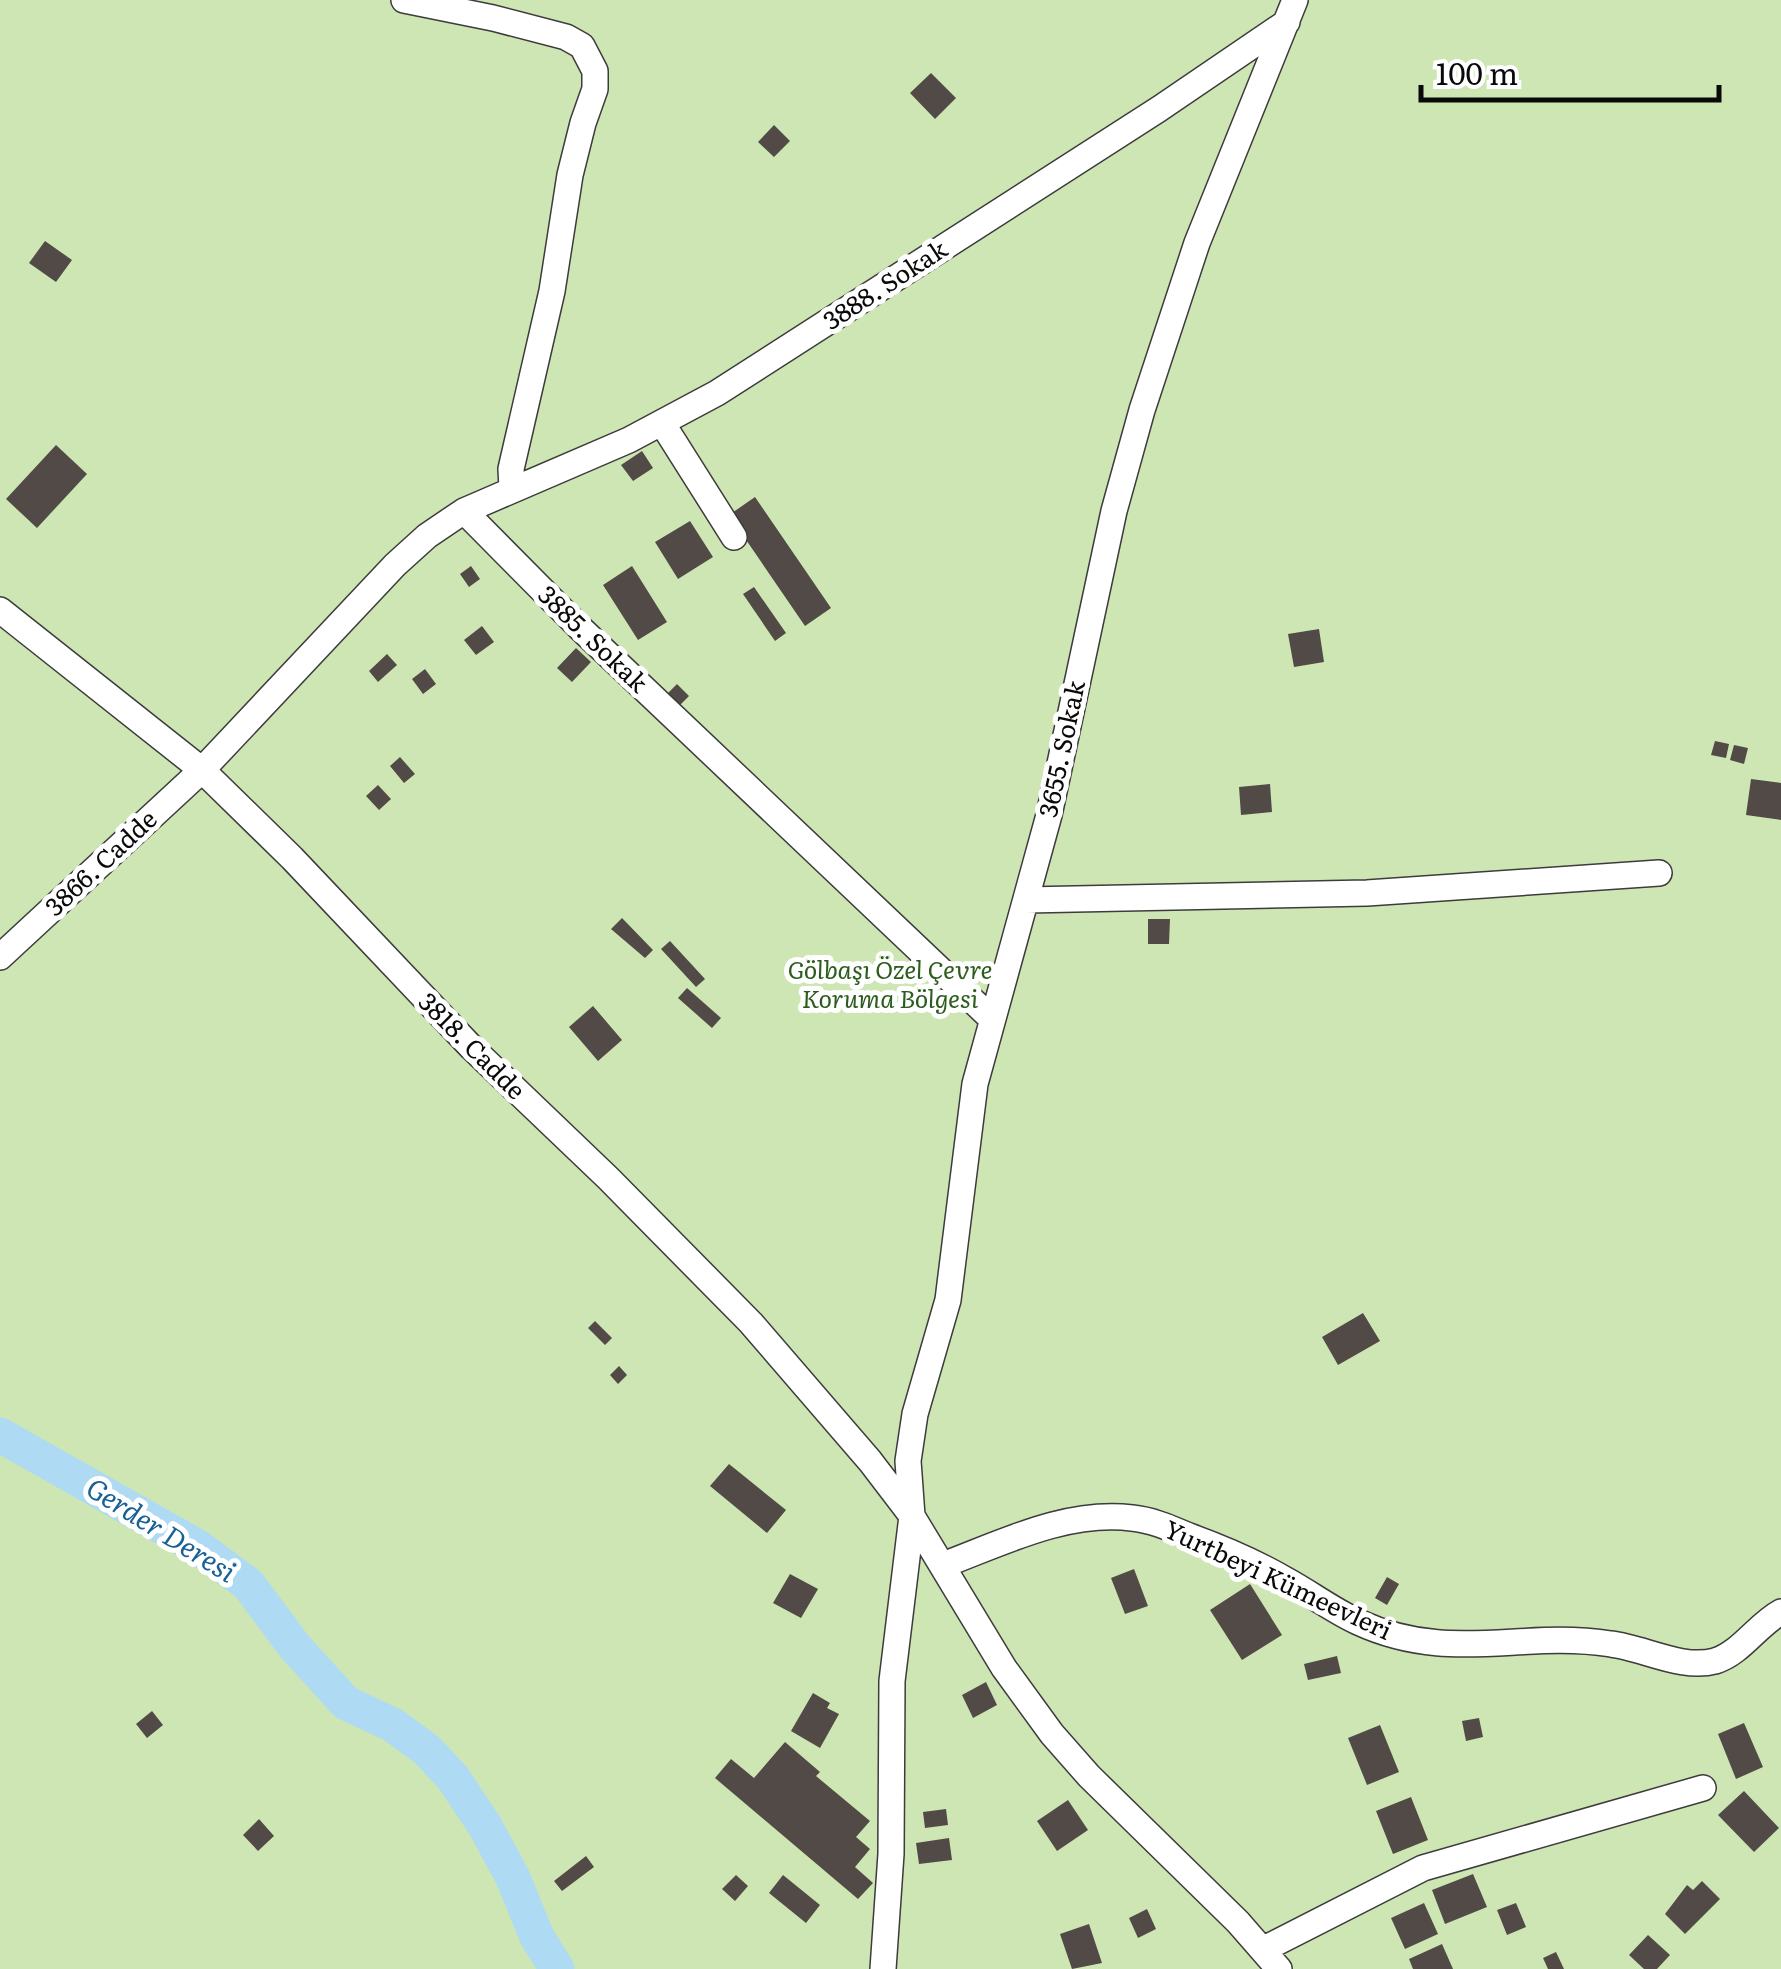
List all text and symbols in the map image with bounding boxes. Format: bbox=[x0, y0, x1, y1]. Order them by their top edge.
scale bar bbox=[1421, 40, 1718, 102]
text: 100 m bbox=[1436, 50, 1518, 94]
street label: 3888. Sokak bbox=[815, 229, 954, 338]
street label: 3885. Sokak bbox=[531, 576, 658, 700]
street label: 3655. Sokak bbox=[1028, 676, 1093, 820]
street label: 3866. Cadde bbox=[36, 800, 164, 924]
park label: Gölbaşı Özel Çevre Koruma Bölgesi bbox=[788, 950, 992, 1016]
street label: 3818. Cadde bbox=[411, 983, 535, 1107]
water label: Gerder Deresi bbox=[79, 1466, 246, 1591]
street label: Yurtbeyi Kümeevleri bbox=[1159, 1510, 1399, 1648]

